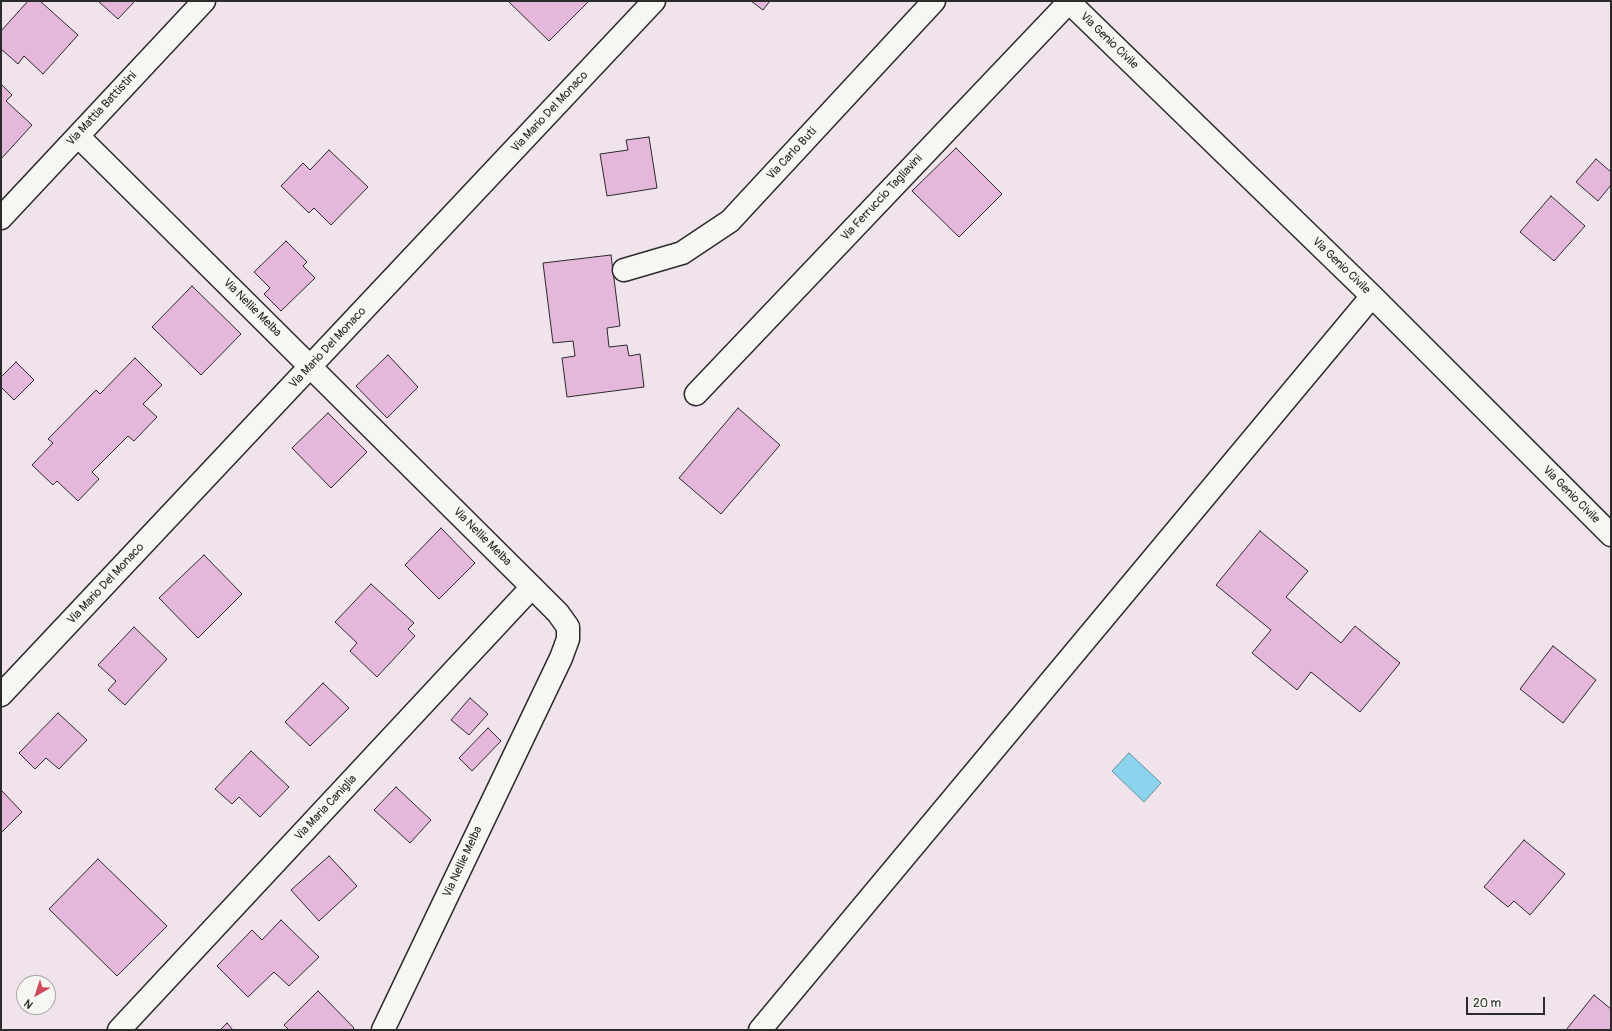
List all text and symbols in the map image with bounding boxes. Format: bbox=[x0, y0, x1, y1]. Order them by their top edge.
street label: Via Genio Civile bbox=[1077, 10, 1141, 72]
street label: Via Mario Del Monaco bbox=[509, 68, 591, 156]
street label: Via Mattia Battistini bbox=[64, 69, 140, 149]
street label: Via Carlo Buti bbox=[764, 125, 820, 183]
street label: Via Ferruccio Tagliavini bbox=[838, 152, 926, 244]
street label: Via Genio Civile bbox=[1309, 235, 1373, 297]
street label: Via Nellie Melba bbox=[220, 276, 284, 340]
street label: Via Mario Del Monaco bbox=[287, 304, 369, 392]
street label: Via Genio Civile bbox=[1539, 463, 1603, 527]
street label: Via Nellie Melba bbox=[450, 505, 514, 569]
street label: Via Mario Del Monaco bbox=[65, 540, 147, 628]
street label: Via Maria Caniglia bbox=[292, 772, 360, 844]
street label: Via Nellie Melba bbox=[440, 824, 486, 900]
north arrow bbox=[16, 975, 56, 1015]
scale bar bbox=[1468, 989, 1547, 1015]
text: 20 m bbox=[1473, 996, 1501, 1011]
text: N bbox=[22, 997, 36, 1011]

